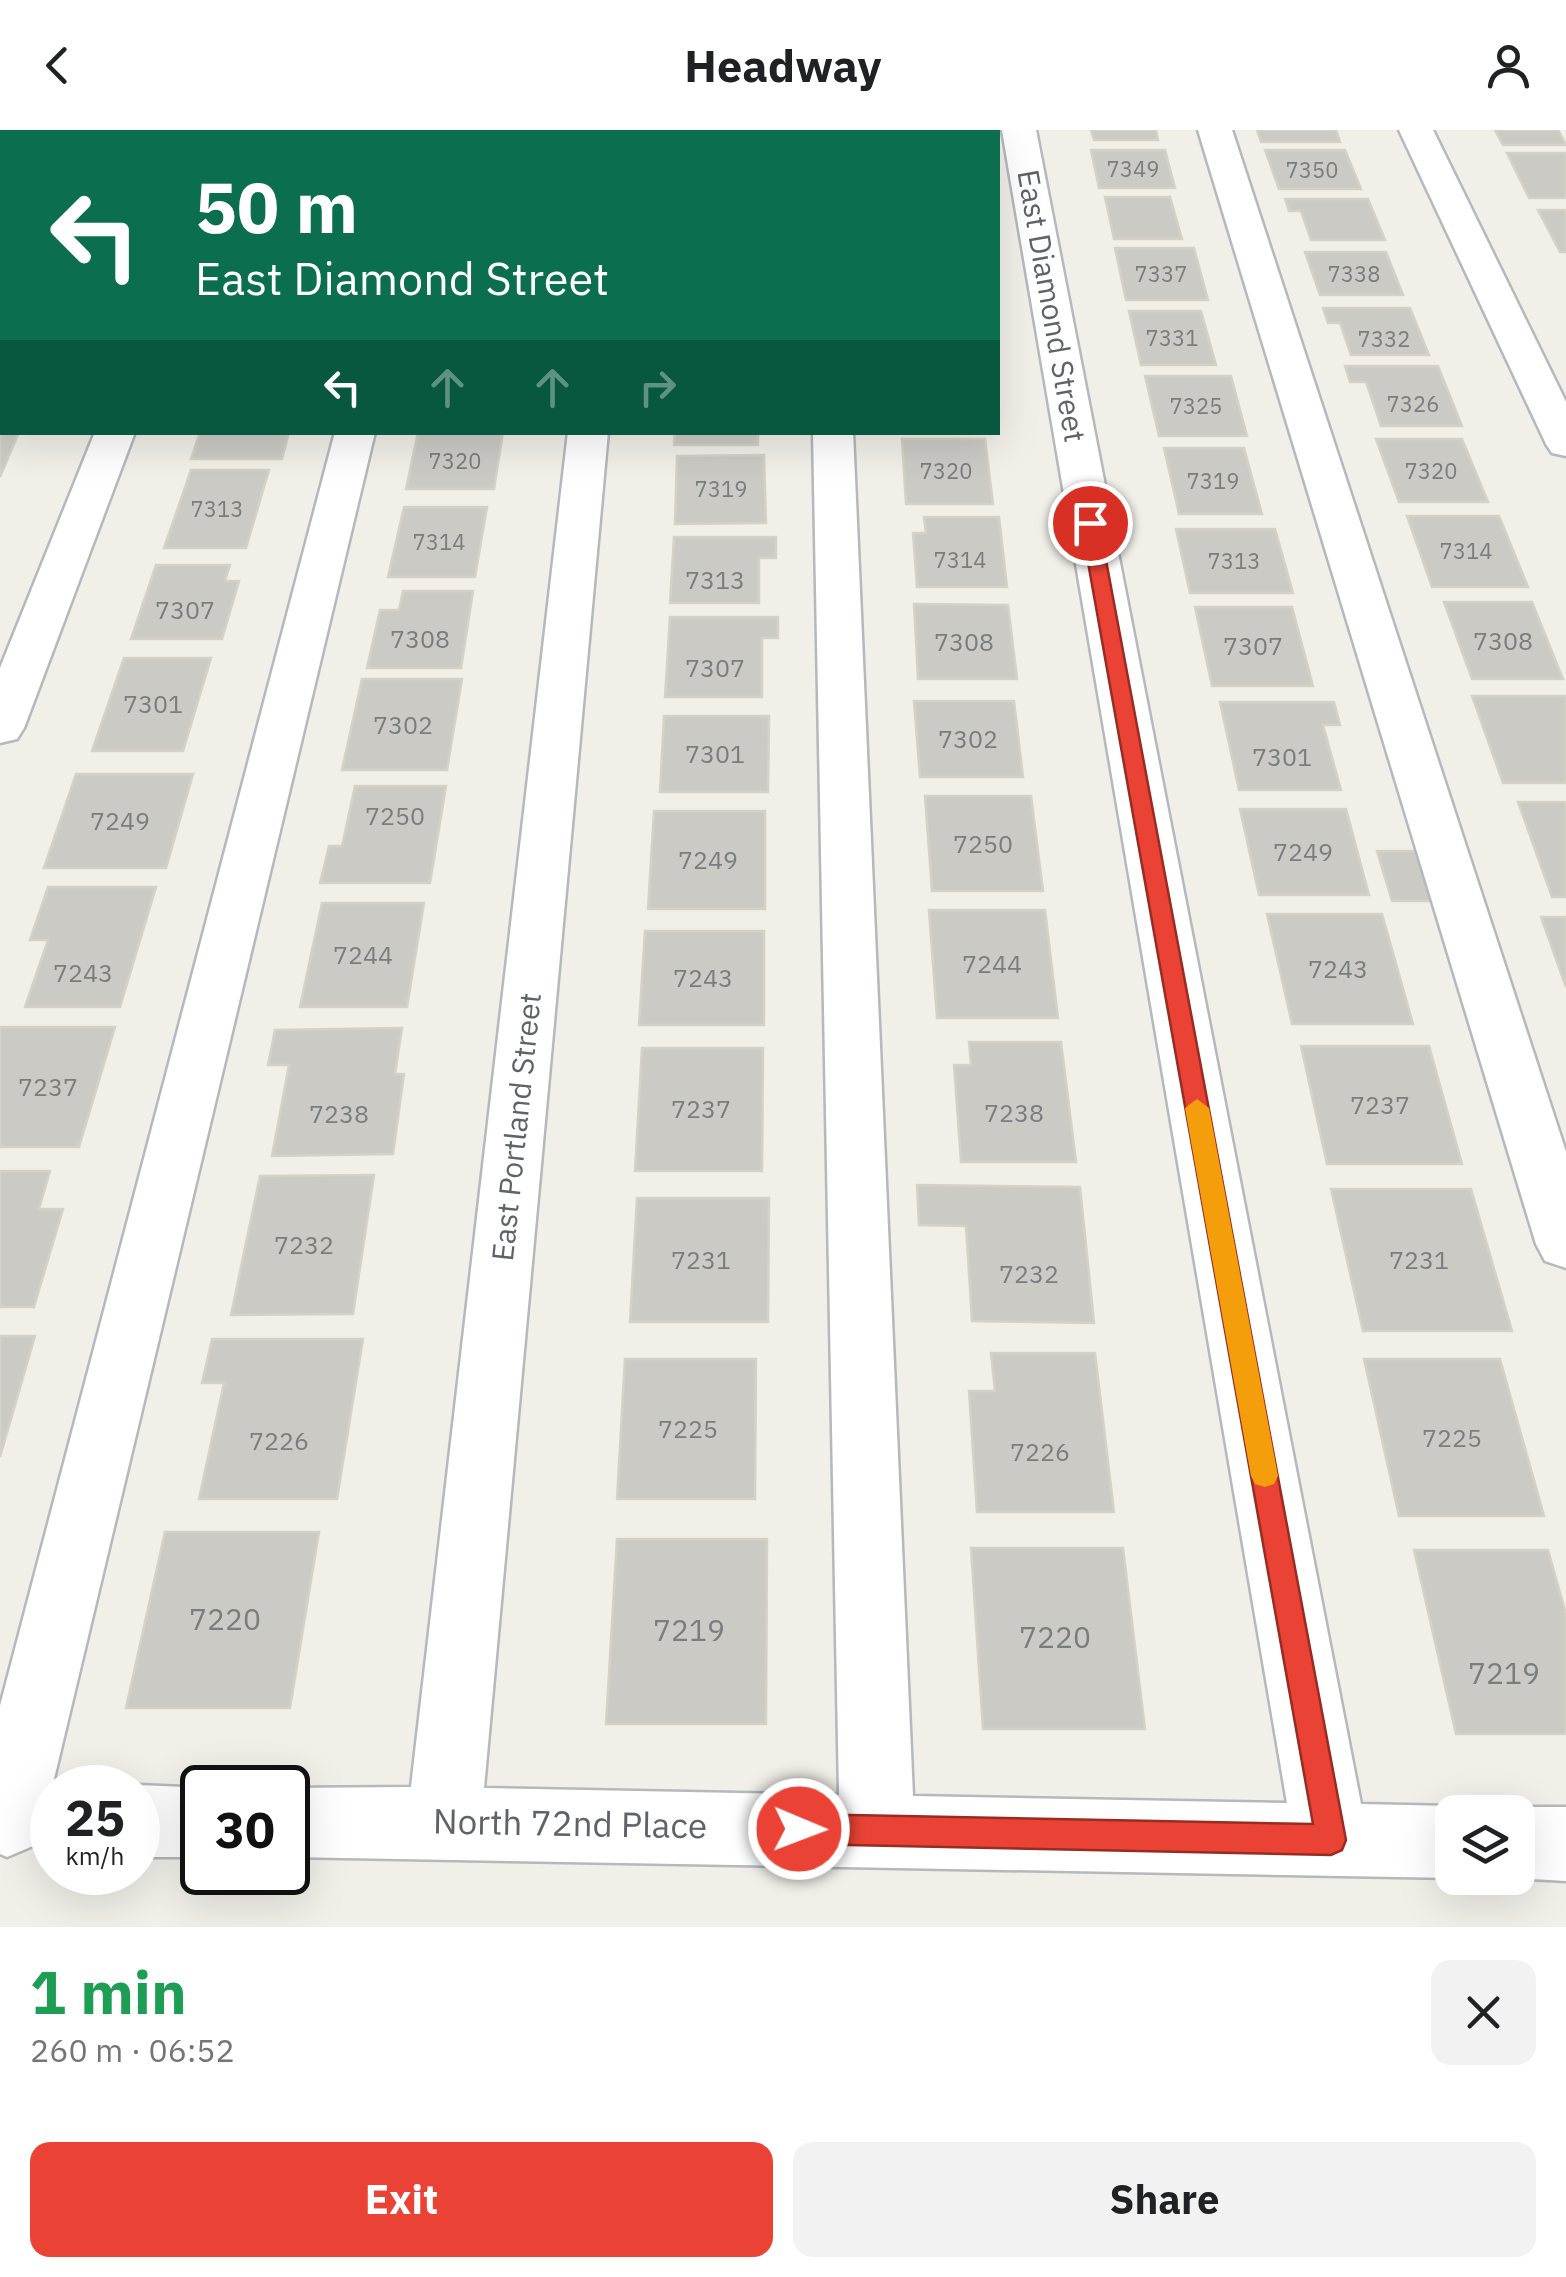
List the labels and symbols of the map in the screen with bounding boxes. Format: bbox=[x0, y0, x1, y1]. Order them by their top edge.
house number: 7349 bbox=[1107, 154, 1159, 183]
house number: 7350 bbox=[1286, 155, 1338, 184]
street label: East Diamond Street bbox=[1009, 166, 1096, 445]
house number: 7337 bbox=[1135, 259, 1187, 288]
house number: 7338 bbox=[1328, 259, 1380, 288]
house number: 7331 bbox=[1146, 323, 1198, 352]
house number: 7332 bbox=[1358, 324, 1410, 353]
house number: 7326 bbox=[1387, 389, 1439, 418]
house number: 7325 bbox=[1170, 391, 1222, 420]
house number: 7320 bbox=[429, 446, 481, 475]
house number: 7320 bbox=[920, 456, 972, 485]
house number: 7320 bbox=[1405, 456, 1457, 485]
house number: 7319 bbox=[1187, 466, 1239, 495]
house number: 7319 bbox=[695, 474, 747, 503]
pin bbox=[1048, 481, 1133, 566]
house number: 7313 bbox=[191, 494, 243, 523]
house number: 7314 bbox=[413, 527, 465, 556]
house number: 7314 bbox=[1440, 536, 1492, 565]
house number: 7314 bbox=[934, 545, 986, 574]
house number: 7313 bbox=[1208, 546, 1260, 575]
house number: 7313 bbox=[685, 563, 745, 596]
house number: 7307 bbox=[155, 593, 215, 626]
house number: 7308 bbox=[390, 622, 450, 655]
house number: 7308 bbox=[1473, 624, 1533, 657]
house number: 7308 bbox=[934, 625, 994, 658]
house number: 7307 bbox=[1223, 629, 1283, 662]
house number: 7307 bbox=[685, 651, 745, 684]
house number: 7301 bbox=[123, 687, 183, 720]
house number: 7302 bbox=[373, 708, 433, 741]
house number: 7302 bbox=[938, 722, 998, 755]
house number: 7301 bbox=[685, 737, 745, 770]
house number: 7301 bbox=[1252, 740, 1312, 773]
house number: 7250 bbox=[365, 799, 425, 832]
house number: 7249 bbox=[90, 804, 150, 837]
house number: 7250 bbox=[953, 827, 1013, 860]
house number: 7249 bbox=[1273, 835, 1333, 868]
house number: 7249 bbox=[678, 843, 738, 876]
house number: 7244 bbox=[333, 938, 393, 971]
house number: 7244 bbox=[962, 947, 1022, 980]
house number: 7243 bbox=[1308, 952, 1368, 985]
house number: 7243 bbox=[53, 956, 113, 989]
house number: 7243 bbox=[673, 961, 733, 994]
street label: East Portland Street bbox=[482, 991, 549, 1263]
house number: 7237 bbox=[18, 1070, 78, 1103]
house number: 7237 bbox=[1350, 1088, 1410, 1121]
house number: 7237 bbox=[671, 1092, 731, 1125]
house number: 7238 bbox=[984, 1096, 1044, 1129]
house number: 7238 bbox=[309, 1097, 369, 1130]
house number: 7232 bbox=[274, 1228, 334, 1261]
house number: 7231 bbox=[671, 1243, 731, 1276]
house number: 7231 bbox=[1389, 1243, 1449, 1276]
house number: 7232 bbox=[999, 1257, 1059, 1290]
house number: 7225 bbox=[658, 1412, 718, 1445]
house number: 7225 bbox=[1422, 1421, 1482, 1454]
house number: 7226 bbox=[249, 1424, 309, 1457]
house number: 7226 bbox=[1010, 1435, 1070, 1468]
house number: 7220 bbox=[189, 1599, 261, 1638]
house number: 7219 bbox=[653, 1610, 725, 1649]
house number: 7220 bbox=[1019, 1617, 1091, 1656]
house number: 7219 bbox=[1468, 1653, 1540, 1692]
speed limit sign: 30 bbox=[180, 1765, 310, 1895]
position arrow bbox=[747, 1777, 851, 1881]
street label: North 72nd Place bbox=[433, 1798, 708, 1848]

